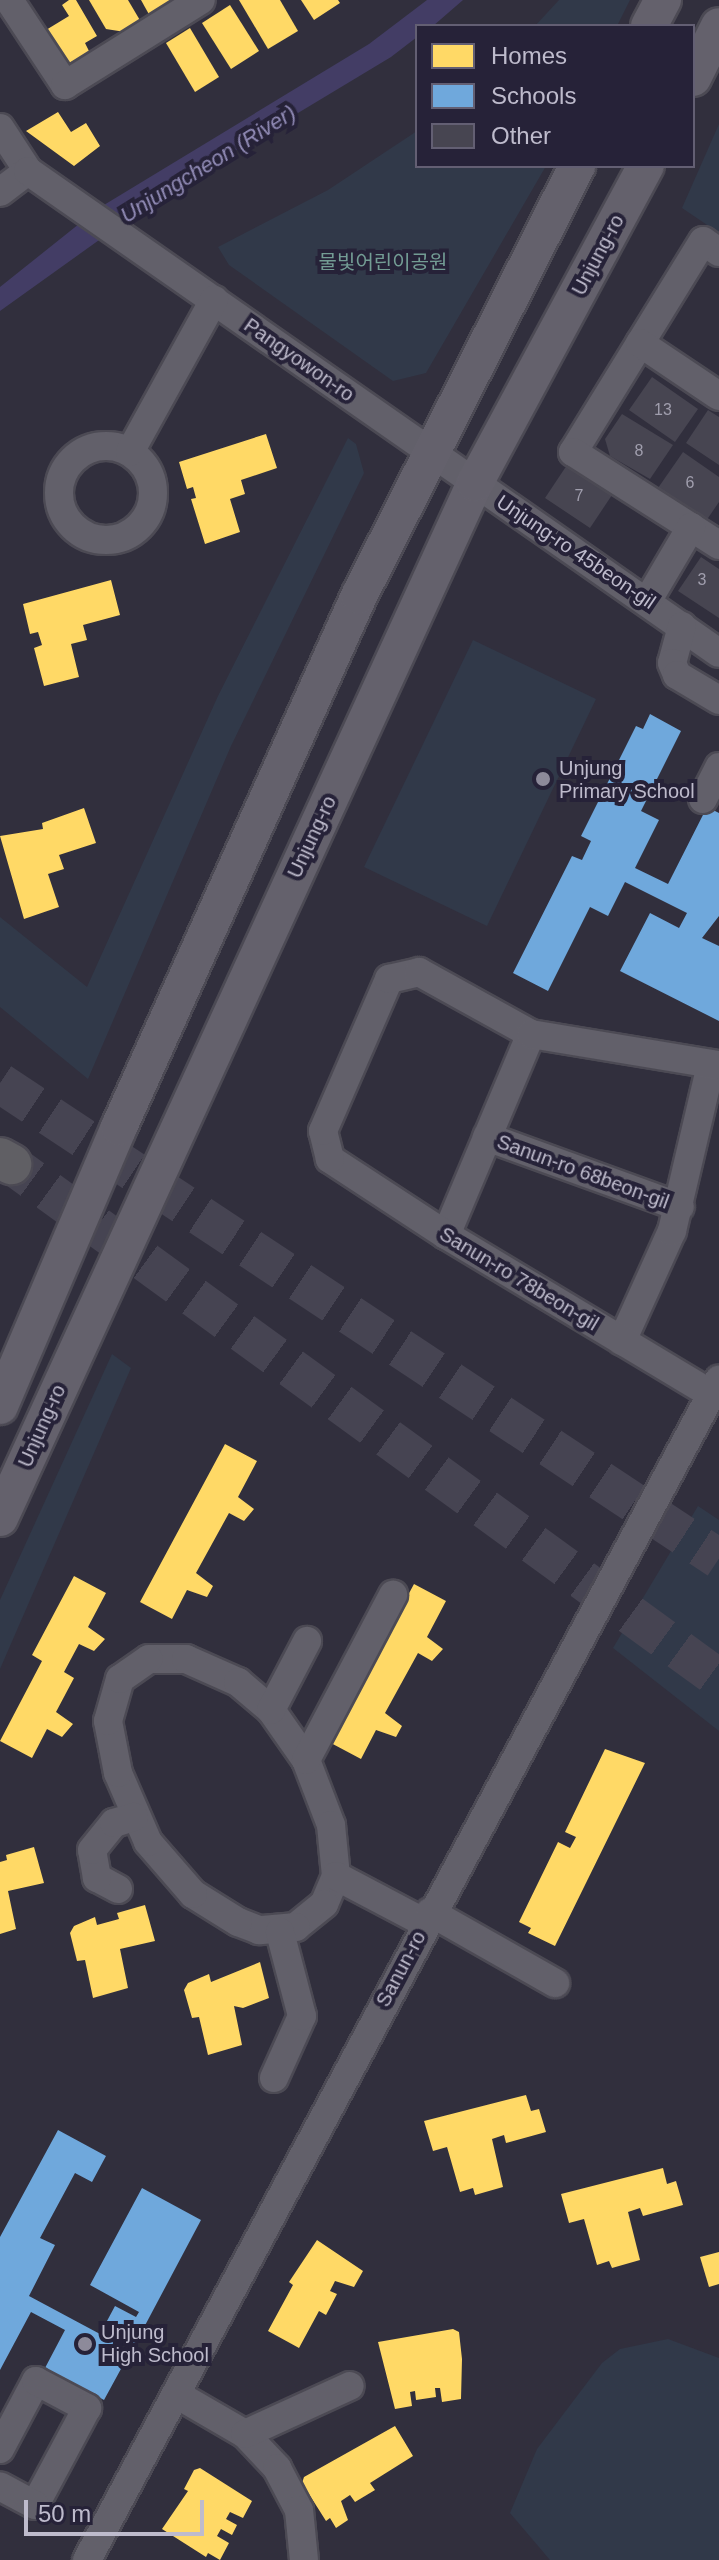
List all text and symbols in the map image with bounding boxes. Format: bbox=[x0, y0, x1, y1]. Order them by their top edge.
legend bbox=[415, 24, 695, 168]
text: Homes bbox=[491, 42, 567, 69]
text: Schools bbox=[491, 82, 576, 109]
water label: Unjungcheon (River) bbox=[115, 99, 301, 229]
text: Other bbox=[491, 122, 551, 149]
street label: Unjung-ro bbox=[567, 211, 629, 299]
park label: 물빛어린이공원 bbox=[319, 250, 447, 274]
street label: Pangyowon-ro bbox=[239, 313, 359, 407]
house number: 13 bbox=[654, 400, 672, 420]
house number: 8 bbox=[635, 441, 643, 461]
house number: 6 bbox=[686, 473, 694, 493]
house number: 7 bbox=[575, 486, 583, 506]
street label: Unjung-ro 45beon-gil bbox=[492, 490, 660, 614]
house number: 3 bbox=[698, 570, 706, 590]
place label: Unjung Primary School bbox=[559, 756, 695, 803]
marker: Unjung Primary School bbox=[534, 770, 552, 788]
street label: Unjung-ro bbox=[283, 792, 341, 882]
street label: Sanun-ro 68beon-gil bbox=[494, 1130, 672, 1214]
street label: Sanun-ro 78beon-gil bbox=[435, 1222, 603, 1336]
street label: Unjung-ro bbox=[13, 1381, 71, 1471]
street label: Sanun-ro bbox=[371, 1927, 431, 2011]
place label: Unjung High School bbox=[101, 2320, 209, 2367]
marker: Unjung High School bbox=[76, 2335, 94, 2353]
scale bar bbox=[28, 2484, 208, 2534]
text: 50 m bbox=[38, 2500, 91, 2527]

